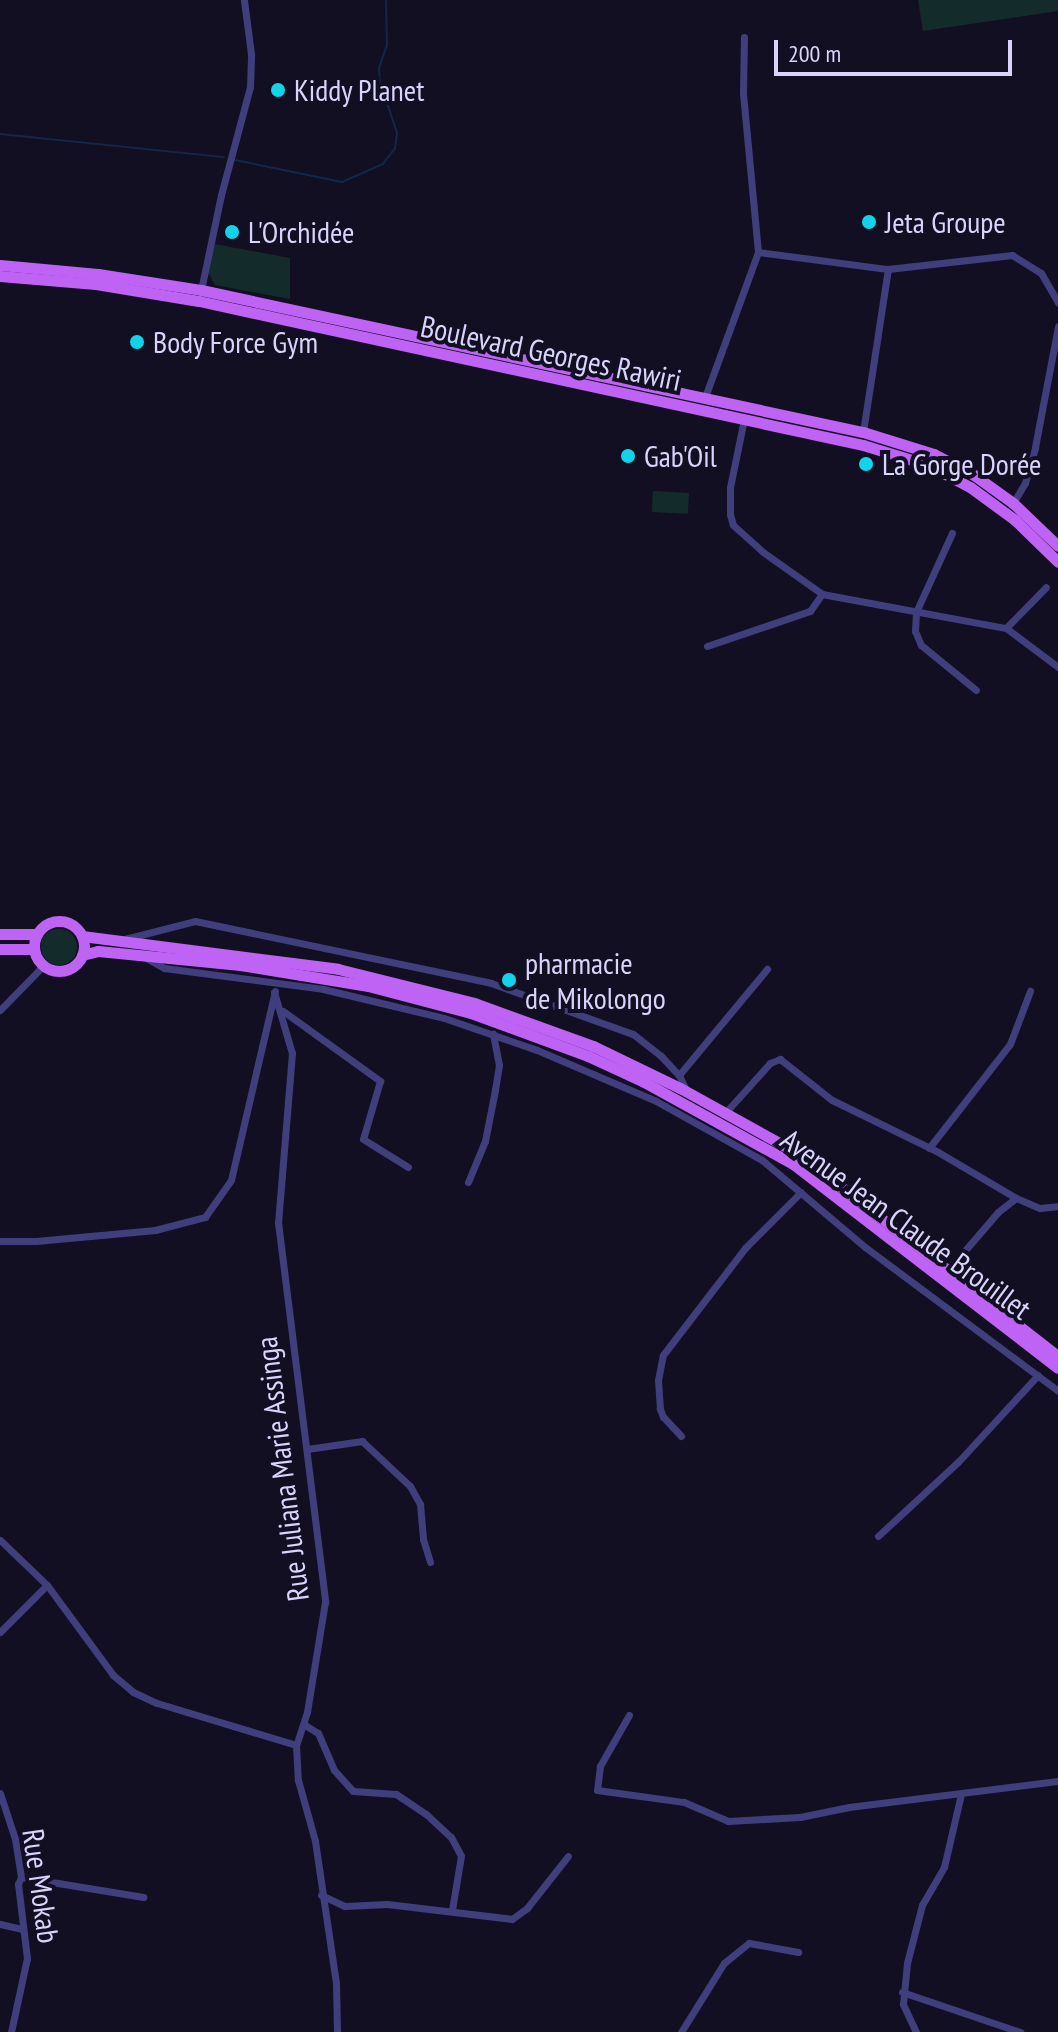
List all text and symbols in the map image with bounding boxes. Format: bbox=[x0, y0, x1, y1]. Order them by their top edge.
scale bar bbox=[778, 24, 1016, 74]
text: 200 m bbox=[788, 38, 841, 69]
place label: Kiddy Planet bbox=[294, 72, 425, 108]
marker: Kiddy Planet bbox=[269, 81, 287, 99]
place label: Jeta Groupe bbox=[885, 204, 1006, 240]
marker: Jeta Groupe bbox=[860, 213, 878, 231]
place label: L'Orchidée bbox=[248, 214, 354, 250]
marker: L'Orchidée bbox=[223, 223, 241, 241]
street label: Boulevard Georges Rawiri bbox=[417, 308, 685, 398]
place label: Body Force Gym bbox=[153, 324, 319, 360]
marker: Body Force Gym bbox=[128, 333, 146, 351]
place label: Gab'Oil bbox=[644, 438, 717, 474]
place label: La Gorge Dorée bbox=[882, 446, 1042, 482]
marker: Gab'Oil bbox=[619, 447, 637, 465]
marker: La Gorge Dorée bbox=[857, 455, 875, 473]
place label: pharmacie de Mikolongo bbox=[525, 945, 666, 1016]
marker: pharmacie de Mikolongo bbox=[500, 971, 518, 989]
street label: Avenue Jean Claude Brouillet bbox=[774, 1121, 1038, 1327]
street label: Rue Juliana Marie Assinga bbox=[248, 1334, 316, 1604]
street label: Rue Mokab bbox=[15, 1827, 67, 1945]

